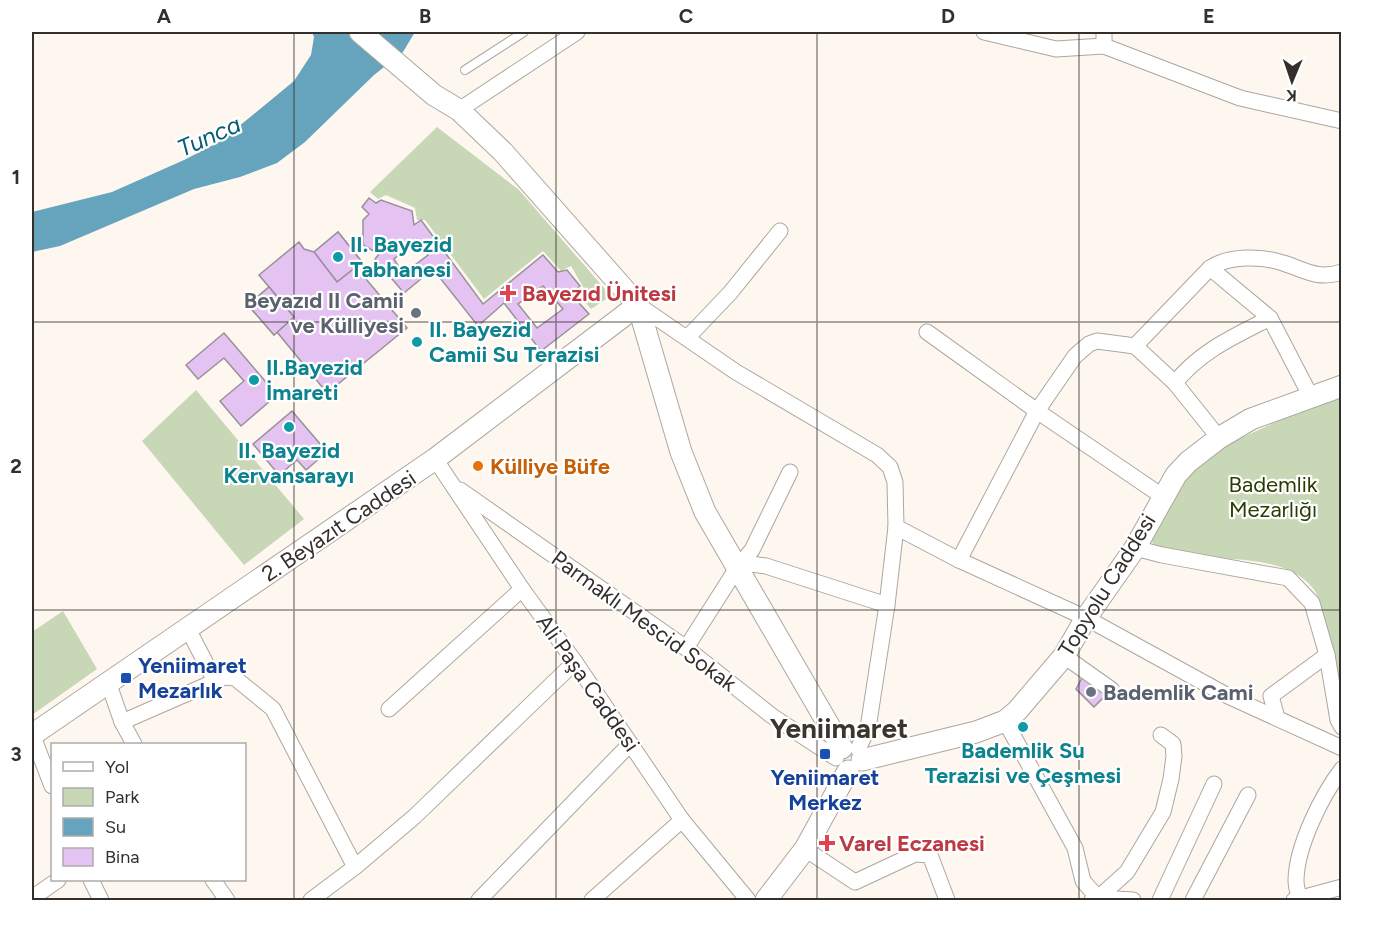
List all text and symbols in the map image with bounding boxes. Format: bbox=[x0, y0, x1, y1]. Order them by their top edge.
text: A bbox=[157, 4, 172, 28]
text: B bbox=[419, 4, 431, 28]
text: C bbox=[679, 4, 693, 28]
text: D bbox=[941, 4, 955, 28]
text: E bbox=[1203, 4, 1215, 28]
north arrow bbox=[1262, 51, 1322, 111]
text: K bbox=[1285, 86, 1297, 105]
water label: Tunca bbox=[173, 109, 245, 163]
text: 1 bbox=[12, 165, 20, 189]
place label: II. Bayezid Tabhanesi bbox=[350, 231, 452, 283]
marker: II. Bayezid Tabhanesi bbox=[331, 250, 345, 264]
place label: Bayezıd Ünitesi bbox=[522, 280, 677, 307]
marker: Bayezıd Ünitesi bbox=[499, 284, 517, 302]
place label: Beyazıd II Camii ve Külliyesi bbox=[244, 287, 404, 339]
marker: Beyazıd II Camii ve Külliyesi bbox=[409, 306, 423, 320]
place label: II. Bayezid Camii Su Terazisi bbox=[429, 316, 600, 368]
marker: II. Bayezid Camii Su Terazisi bbox=[410, 335, 424, 349]
place label: II.Bayezid İmareti bbox=[266, 354, 363, 406]
marker: II.Bayezid İmareti bbox=[247, 373, 261, 387]
marker: II. Bayezid Kervansarayı bbox=[282, 420, 296, 434]
place label: II. Bayezid Kervansarayı bbox=[224, 437, 354, 489]
place label: Külliye Büfe bbox=[490, 453, 610, 480]
text: 2 bbox=[10, 454, 22, 478]
marker: Külliye Büfe bbox=[471, 459, 485, 473]
street label: 2. Beyazıt Caddesi bbox=[257, 465, 421, 587]
park label: Bademlik Mezarlığı bbox=[1229, 471, 1318, 523]
street label: Topyolu Caddesi bbox=[1052, 509, 1162, 661]
street label: Parmaklı Mescid Sokak bbox=[546, 545, 742, 697]
street label: Ali Paşa Caddesi bbox=[531, 609, 645, 757]
place label: Yeniimaret Mezarlık bbox=[138, 652, 247, 704]
marker: Yeniimaret Mezarlık bbox=[119, 671, 133, 685]
place label: Bademlik Cami bbox=[1103, 679, 1254, 706]
marker: Bademlik Cami bbox=[1084, 685, 1098, 699]
district label: Yeniimaret bbox=[770, 711, 908, 745]
marker: Bademlik Su Terazisi ve Çeşmesi bbox=[1016, 720, 1030, 734]
place label: Bademlik Su Terazisi ve Çeşmesi bbox=[925, 737, 1121, 789]
text: 3 bbox=[10, 742, 22, 766]
legend bbox=[51, 743, 246, 881]
marker: Yeniimaret Merkez bbox=[818, 747, 832, 761]
text: Yol bbox=[105, 756, 129, 778]
place label: Yeniimaret Merkez bbox=[771, 764, 880, 816]
text: Park bbox=[105, 786, 140, 808]
text: Su bbox=[105, 816, 126, 838]
place label: Varel Eczanesi bbox=[839, 830, 985, 857]
marker: Varel Eczanesi bbox=[820, 836, 834, 850]
text: Bina bbox=[105, 846, 139, 868]

